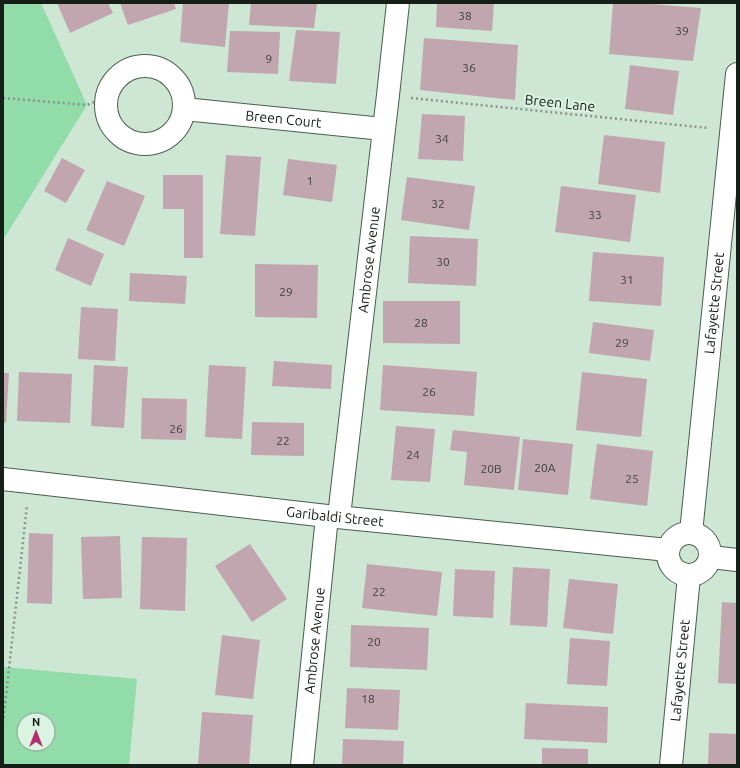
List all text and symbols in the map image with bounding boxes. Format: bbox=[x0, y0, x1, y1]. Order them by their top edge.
house number: 38 bbox=[458, 9, 472, 22]
house number: 39 bbox=[675, 24, 689, 37]
house number: 9 bbox=[266, 52, 272, 65]
house number: 36 bbox=[462, 61, 476, 74]
street label: Breen Lane bbox=[524, 91, 596, 115]
street label: Breen Court bbox=[245, 107, 323, 131]
house number: 34 bbox=[435, 132, 449, 145]
house number: 1 bbox=[307, 174, 313, 187]
house number: 32 bbox=[431, 197, 445, 210]
street label: Ambrose Avenue bbox=[355, 206, 383, 314]
house number: 33 bbox=[588, 208, 602, 221]
street label: Lafayette Street bbox=[701, 251, 727, 355]
house number: 30 bbox=[436, 255, 450, 268]
house number: 31 bbox=[620, 273, 634, 286]
house number: 29 bbox=[279, 285, 293, 298]
house number: 28 bbox=[414, 316, 428, 329]
house number: 29 bbox=[615, 336, 629, 349]
house number: 26 bbox=[422, 385, 436, 398]
house number: 26 bbox=[169, 422, 183, 435]
house number: 22 bbox=[276, 434, 290, 447]
house number: 24 bbox=[406, 448, 420, 461]
house number: 20A bbox=[534, 461, 556, 474]
house number: 20B bbox=[480, 462, 502, 475]
house number: 25 bbox=[625, 472, 639, 485]
street label: Garibaldi Street bbox=[285, 503, 385, 530]
house number: 22 bbox=[372, 585, 386, 598]
street label: Ambrose Avenue bbox=[301, 587, 328, 695]
street label: Lafayette Street bbox=[667, 618, 693, 722]
house number: 20 bbox=[367, 635, 381, 648]
house number: 18 bbox=[361, 692, 375, 705]
north arrow bbox=[16, 712, 56, 752]
text: N bbox=[32, 716, 40, 728]

